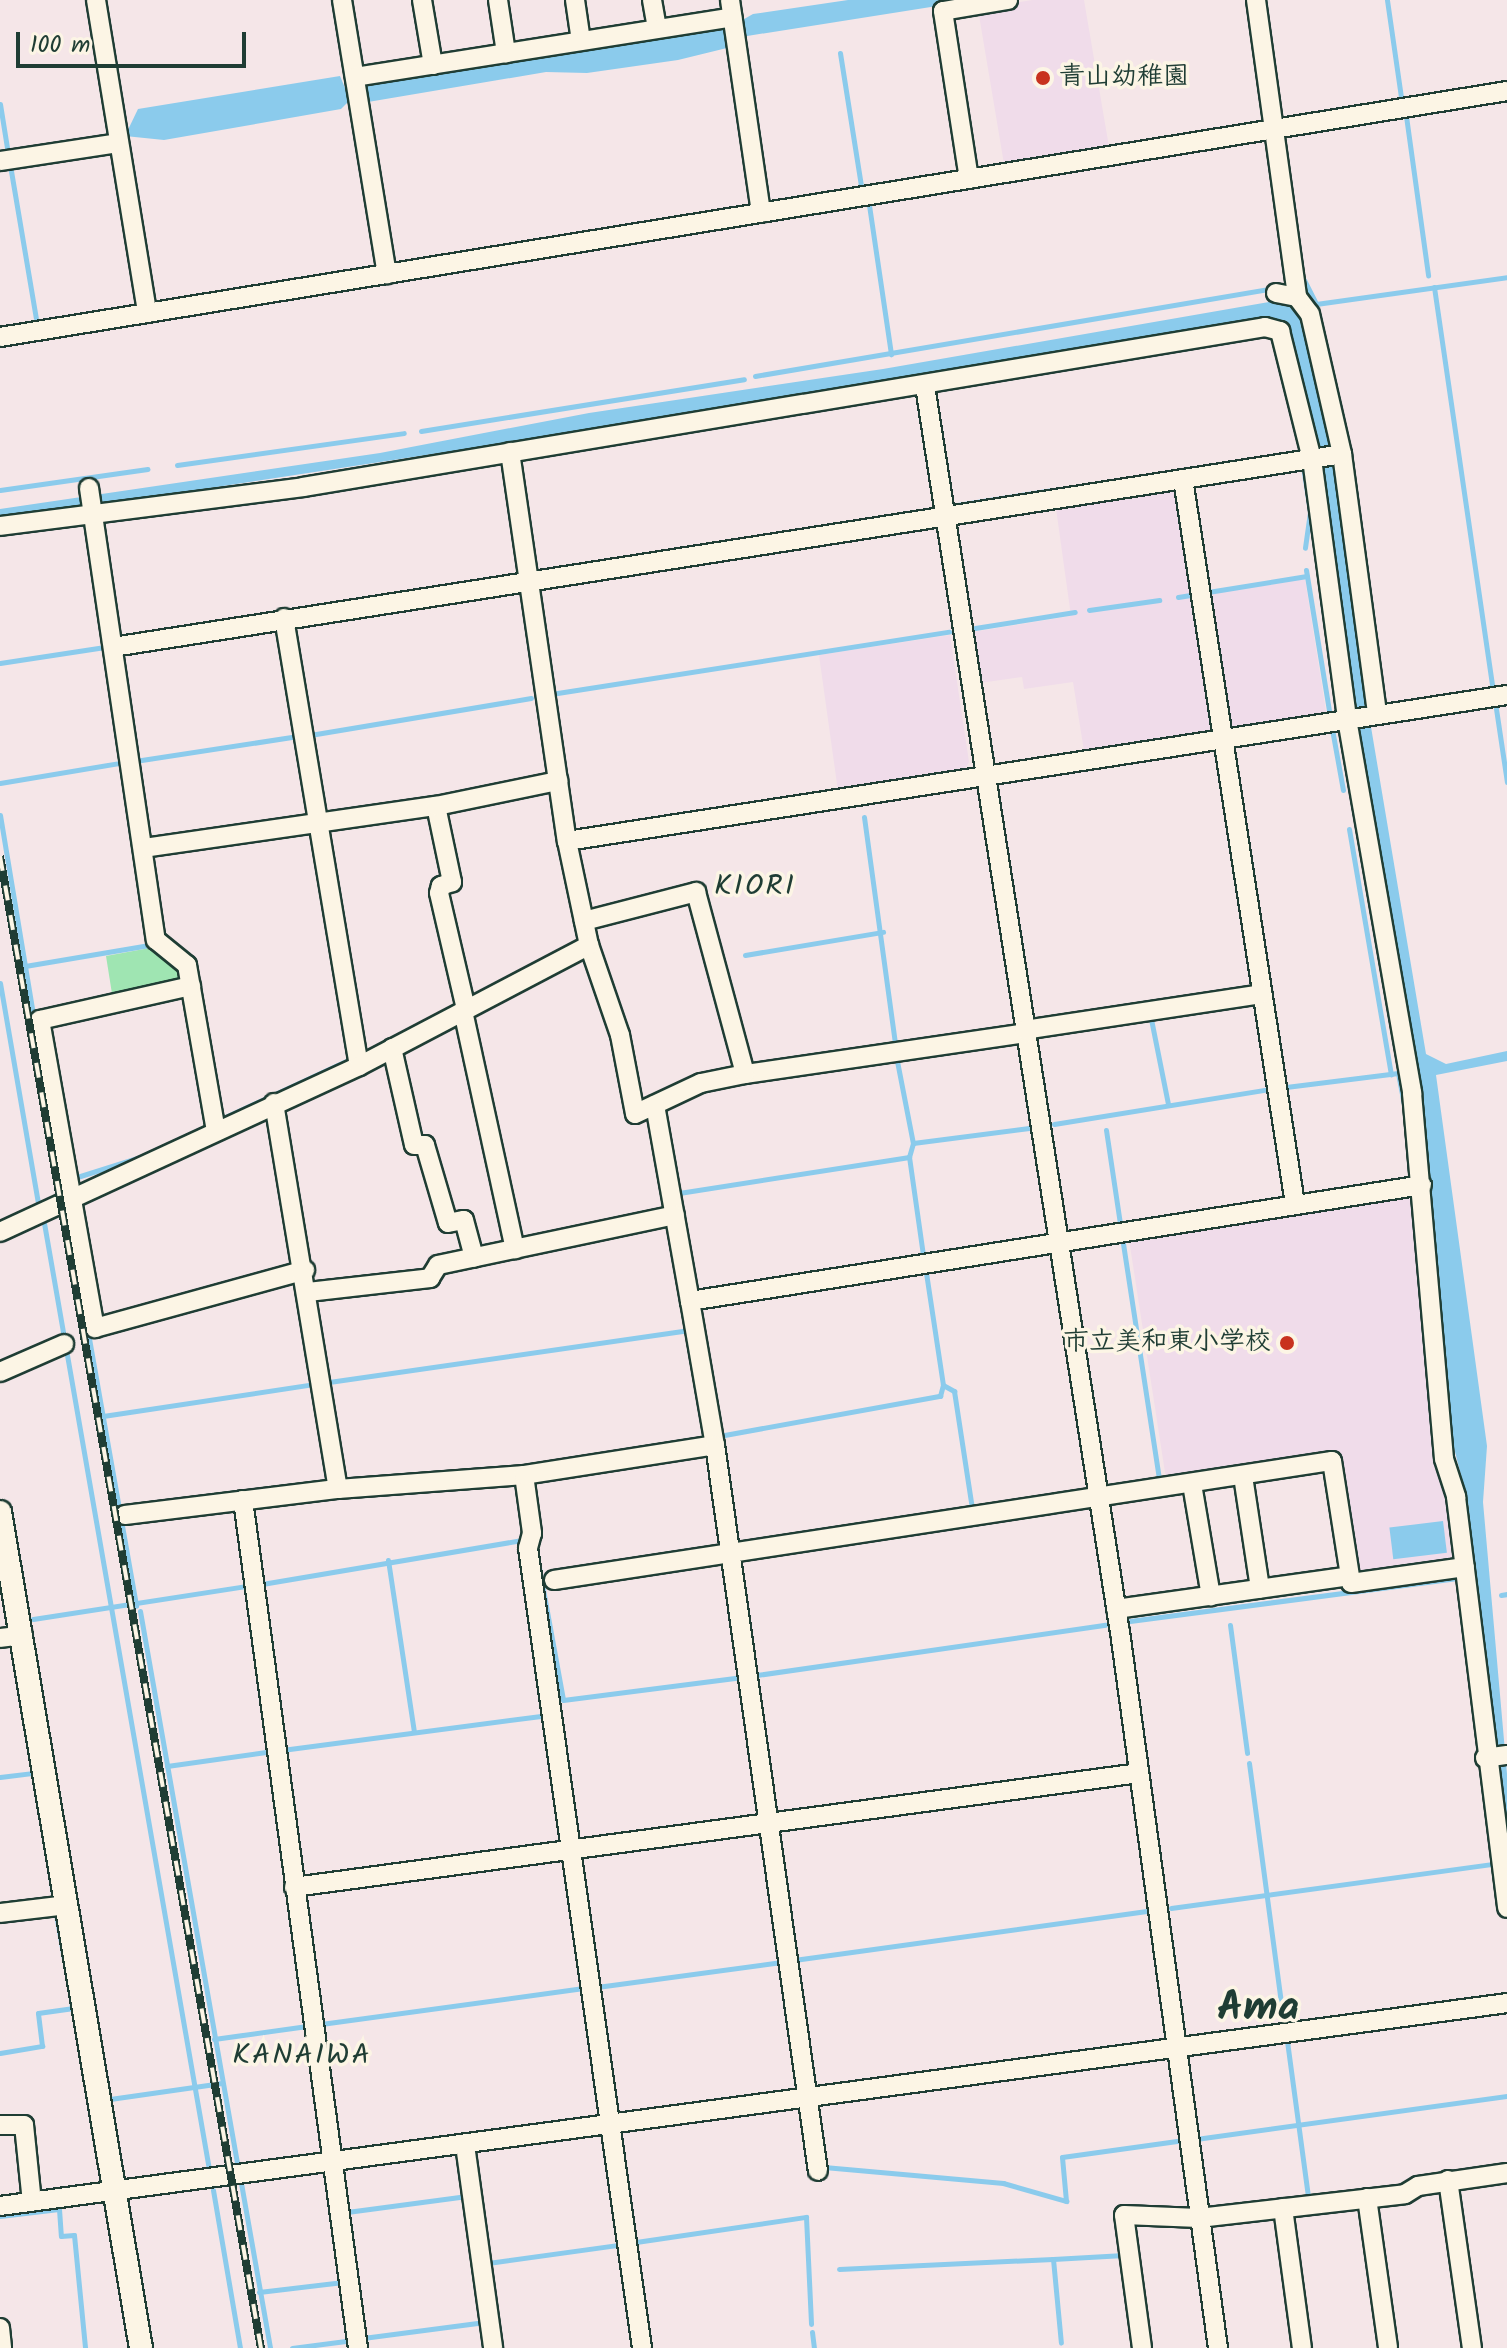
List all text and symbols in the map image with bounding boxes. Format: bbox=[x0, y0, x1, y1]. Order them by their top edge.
scale bar bbox=[20, 16, 250, 66]
text: 100 m bbox=[30, 26, 90, 65]
place label: 青山幼稚園 bbox=[1059, 62, 1189, 94]
marker: 青山幼稚園 bbox=[1034, 69, 1052, 87]
district label: KIORI bbox=[714, 869, 796, 905]
place label: 市立美和東小学校 bbox=[1063, 1327, 1271, 1359]
marker: 市立美和東小学校 bbox=[1278, 1334, 1296, 1352]
district label: Ama bbox=[1217, 1984, 1299, 2034]
district label: KANAIWA bbox=[232, 2038, 372, 2074]

